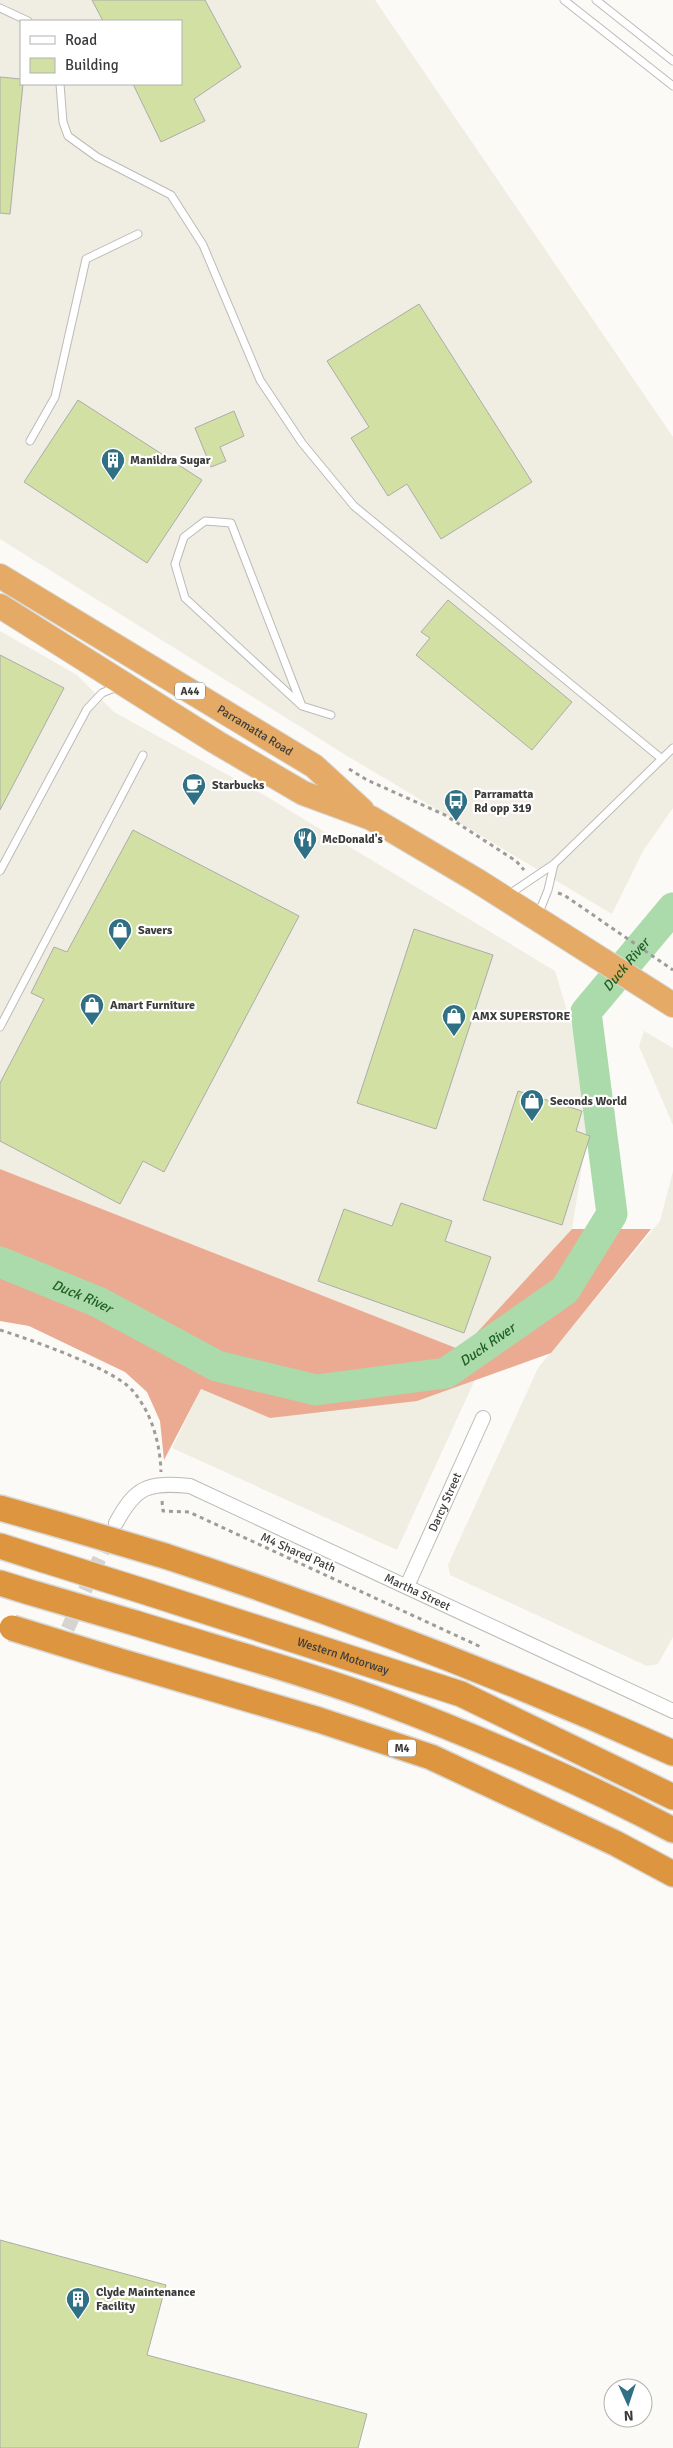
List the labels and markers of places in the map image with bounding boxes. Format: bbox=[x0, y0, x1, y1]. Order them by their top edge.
building icon: Manildra Sugar bbox=[100, 447, 126, 481]
place label: Manildra Sugar bbox=[130, 453, 211, 468]
cafe icon: Starbucks bbox=[181, 772, 207, 806]
place label: Starbucks bbox=[212, 778, 265, 793]
place label: Parramatta Rd opp 319 bbox=[474, 787, 533, 816]
bus stop icon: Parramatta Rd opp 319 bbox=[443, 788, 469, 822]
restaurant icon: McDonald's bbox=[292, 826, 318, 860]
place label: McDonald's bbox=[322, 832, 384, 847]
shop icon: Savers bbox=[107, 917, 133, 951]
place label: Savers bbox=[138, 923, 173, 938]
shop icon: Amart Furniture bbox=[79, 992, 105, 1026]
place label: Amart Furniture bbox=[110, 998, 195, 1013]
shop icon: AMX SUPERSTORE bbox=[441, 1003, 467, 1037]
place label: AMX SUPERSTORE bbox=[472, 1009, 570, 1024]
shop icon: Seconds World bbox=[519, 1088, 545, 1122]
place label: Seconds World bbox=[550, 1094, 628, 1109]
place label: Clyde Maintenance Facility bbox=[96, 2285, 195, 2314]
building icon: Clyde Maintenance Facility bbox=[65, 2286, 91, 2320]

